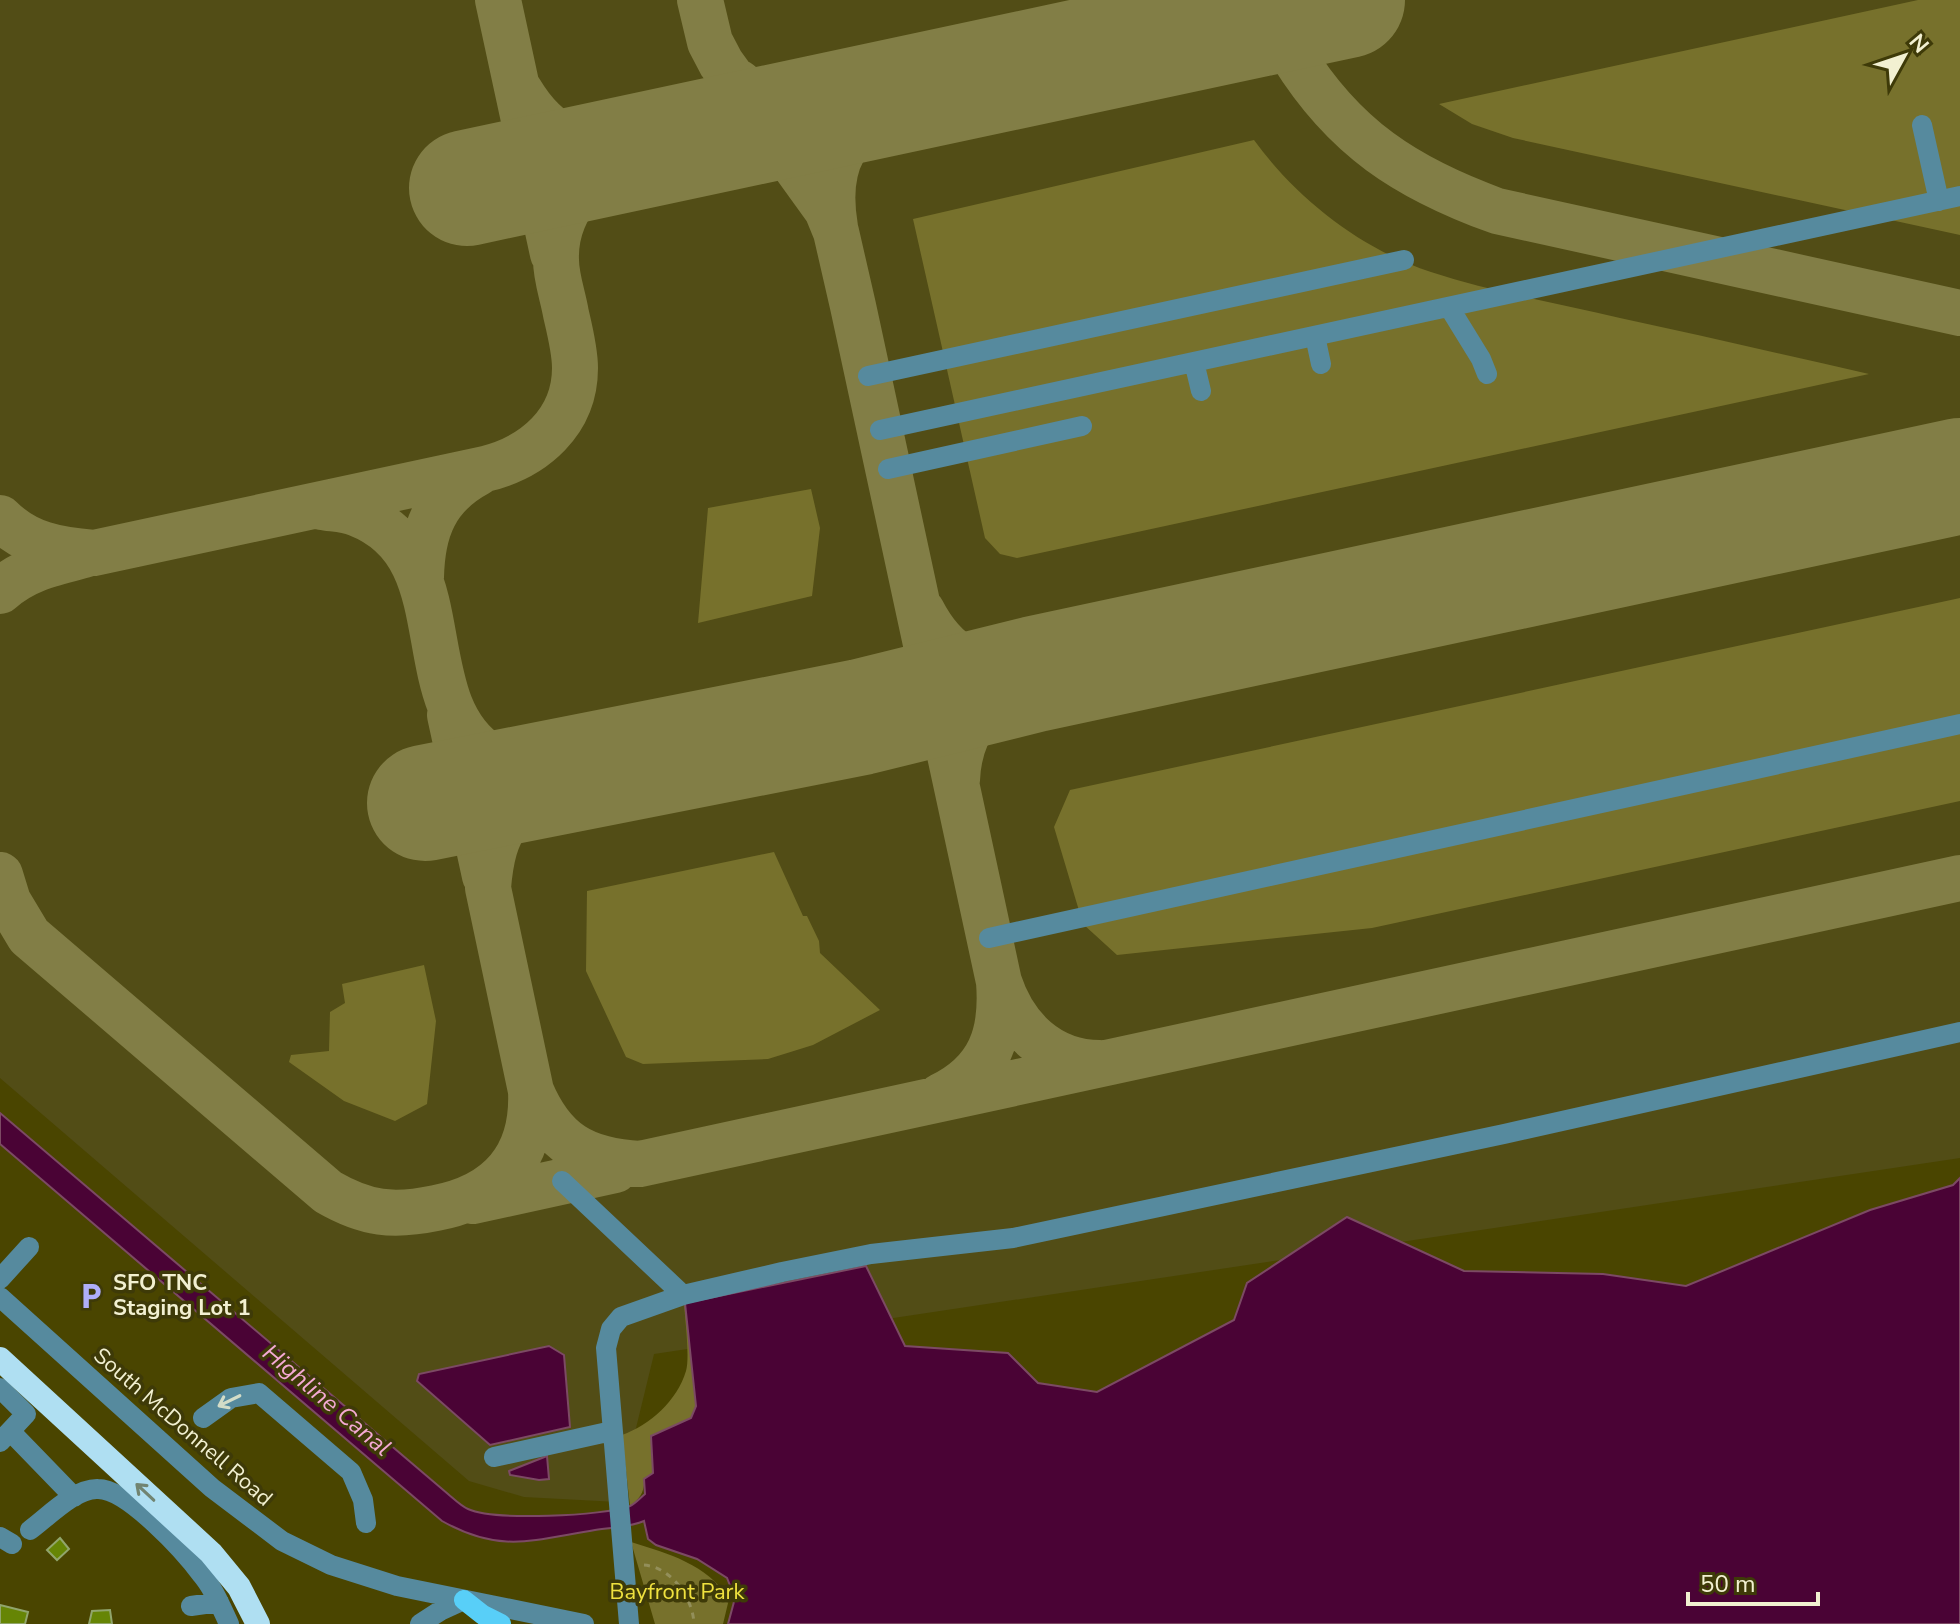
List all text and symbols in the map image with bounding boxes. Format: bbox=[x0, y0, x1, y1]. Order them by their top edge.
north arrow bbox=[1864, 16, 1944, 96]
text: N bbox=[1902, 28, 1935, 60]
place label: SFO TNC Staging Lot 1 bbox=[113, 1268, 251, 1323]
parking icon: SFO TNC Staging Lot 1 bbox=[76, 1281, 106, 1311]
water label: Highline Canal bbox=[256, 1337, 398, 1463]
street label: South McDonnell Road bbox=[87, 1341, 279, 1513]
one-way arrow bbox=[218, 1395, 242, 1410]
one-way arrow bbox=[135, 1483, 155, 1502]
scale bar bbox=[1688, 1556, 1818, 1606]
text: 50 m bbox=[1700, 1568, 1756, 1600]
park label: Bayfront Park bbox=[610, 1577, 745, 1607]

